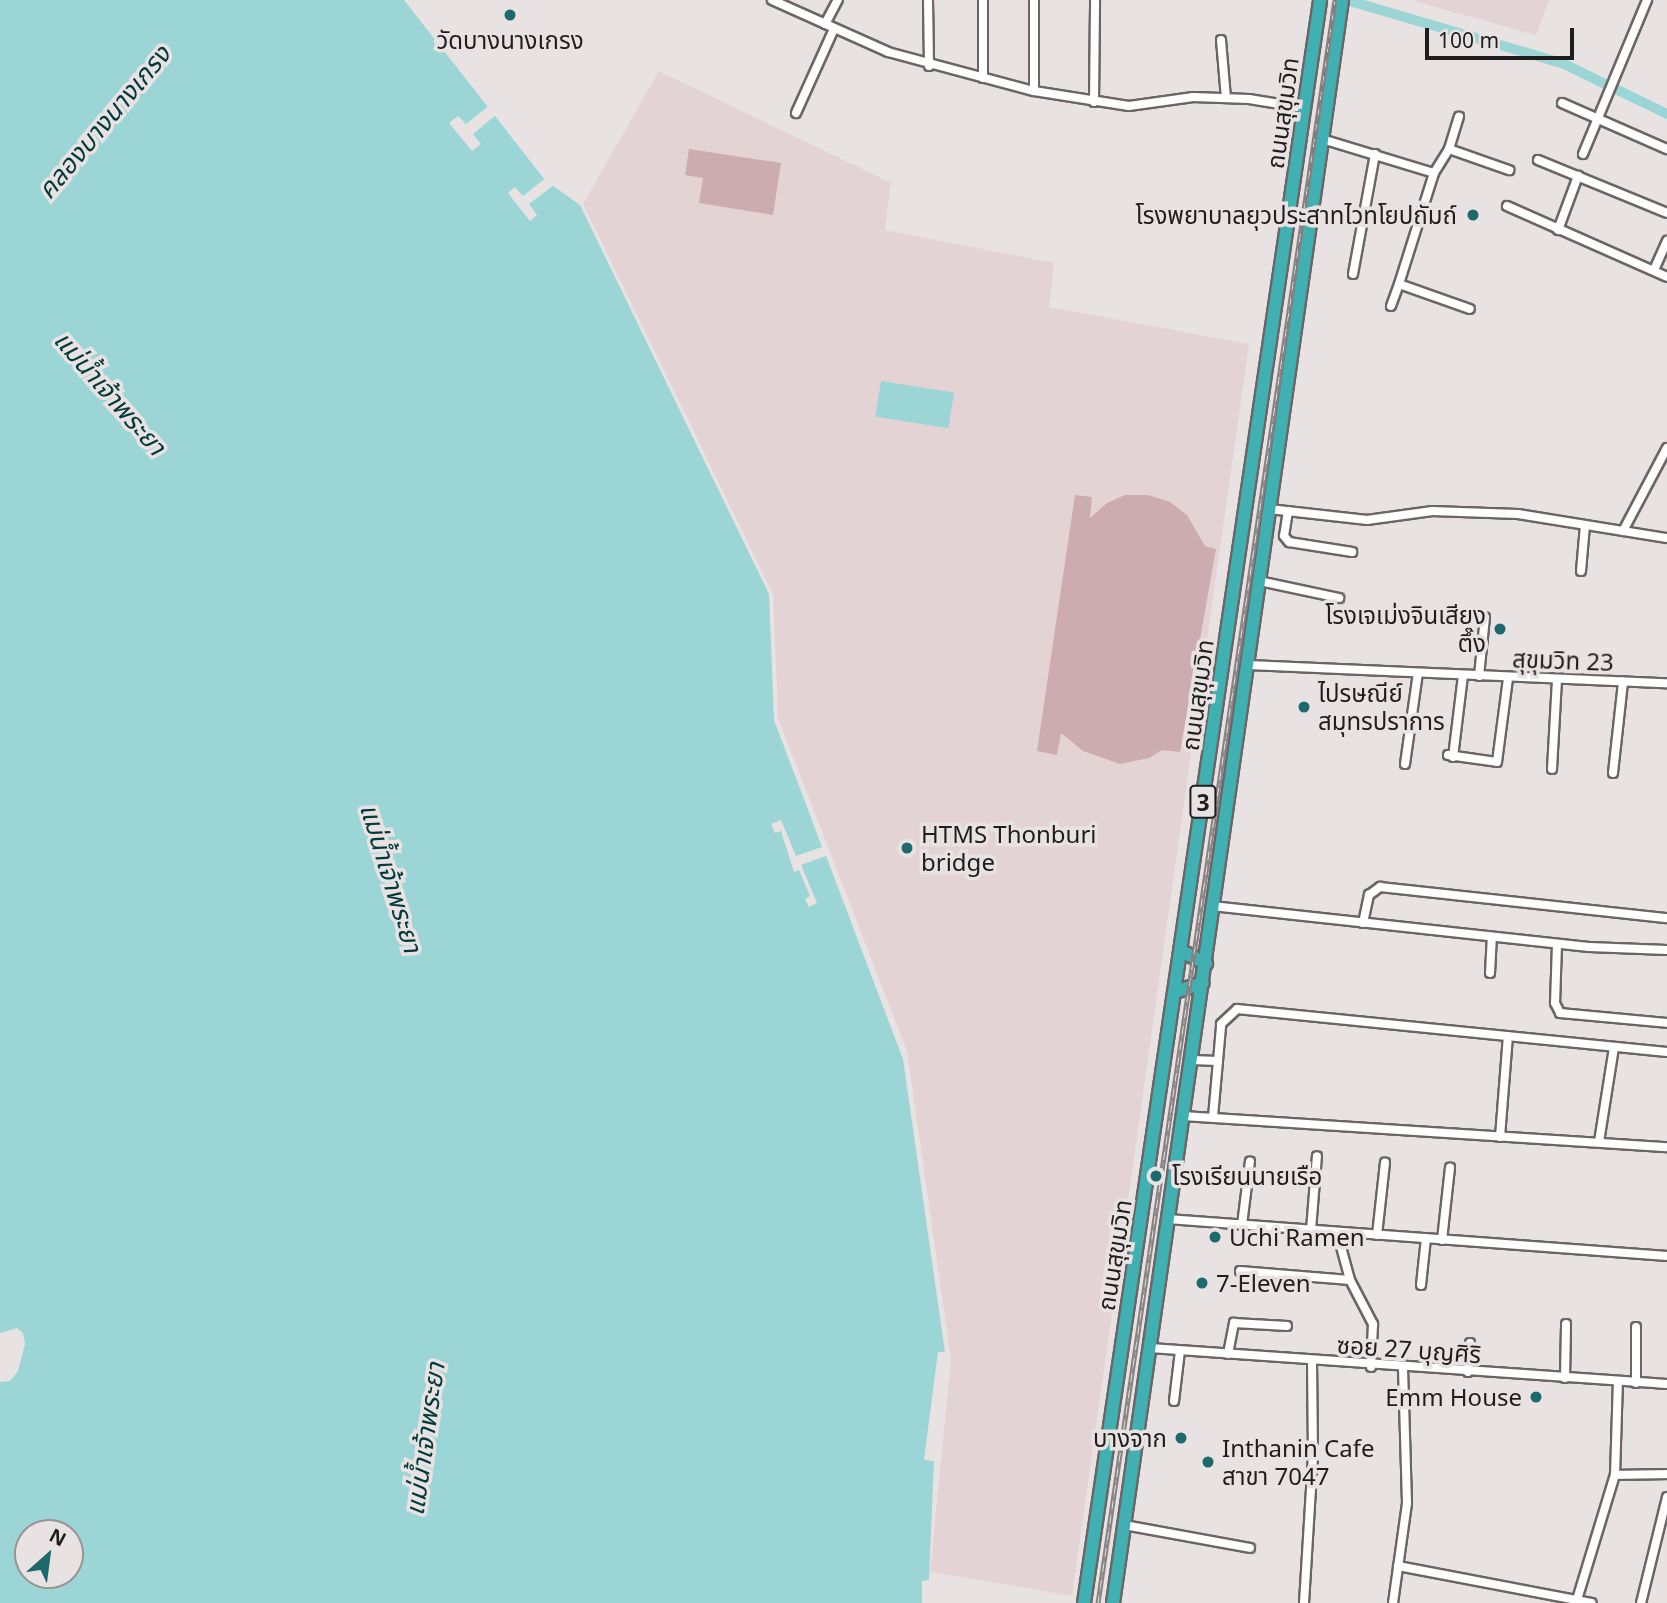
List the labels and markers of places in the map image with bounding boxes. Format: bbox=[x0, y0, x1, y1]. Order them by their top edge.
marker: วัดบางนางเกรง bbox=[502, 7, 518, 23]
place label: วัดบางนางเกรง bbox=[436, 26, 584, 54]
place label: โรงพยาบาลยุวประสาทไวทโยปถัมถ์ bbox=[1136, 201, 1457, 229]
marker: โรงพยาบาลยุวประสาทไวทโยปถัมถ์ bbox=[1463, 205, 1483, 225]
place label: โรงเจเม่งจินเสียง ตึ๊ง bbox=[1325, 601, 1486, 657]
marker: โรงเจเม่งจินเสียง ตึ๊ง bbox=[1492, 621, 1508, 637]
place label: ไปรษณีย์ สมุทรปราการ bbox=[1318, 679, 1445, 735]
marker: ไปรษณีย์ สมุทรปราการ bbox=[1296, 699, 1312, 715]
place label: HTMS Thonburi bridge bbox=[921, 820, 1097, 876]
marker: HTMS Thonburi bridge bbox=[899, 840, 915, 856]
place label: โรงเรียนนายเรือ bbox=[1172, 1162, 1322, 1190]
marker: โรงเรียนนายเรือ bbox=[1146, 1166, 1166, 1186]
place label: Uchi Ramen bbox=[1229, 1223, 1365, 1251]
marker: Uchi Ramen bbox=[1207, 1229, 1223, 1245]
place label: 7-Eleven bbox=[1216, 1269, 1311, 1297]
marker: 7-Eleven bbox=[1194, 1275, 1210, 1291]
place label: Emm House bbox=[1385, 1383, 1522, 1411]
marker: Emm House bbox=[1528, 1389, 1544, 1405]
place label: บางจาก bbox=[1093, 1424, 1167, 1452]
marker: บางจาก bbox=[1173, 1430, 1189, 1446]
place label: Inthanin Cafe สาขา 7047 bbox=[1222, 1434, 1374, 1490]
marker: Inthanin Cafe สาขา 7047 bbox=[1200, 1454, 1216, 1470]

